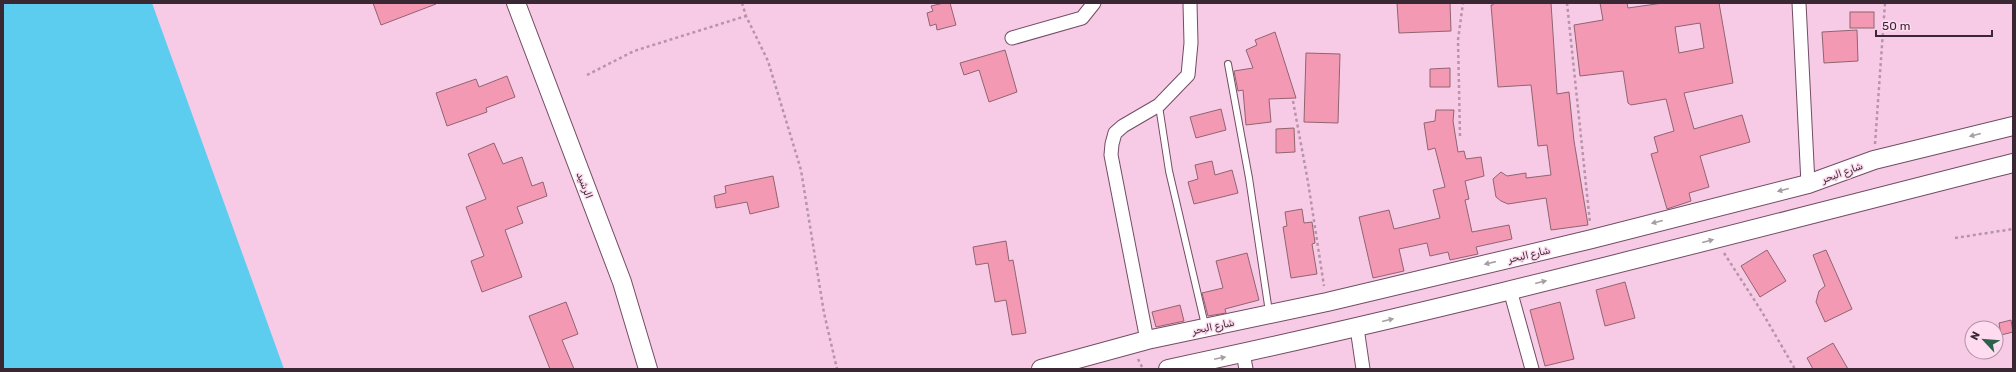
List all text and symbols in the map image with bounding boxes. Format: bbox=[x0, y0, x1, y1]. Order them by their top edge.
scale bar bbox=[1876, 12, 1992, 38]
text: 50 m bbox=[1882, 19, 1910, 33]
one-way arrow bbox=[1969, 133, 1981, 139]
street label: شارع البحر bbox=[1819, 160, 1865, 187]
street label: الرشيد bbox=[574, 170, 595, 200]
one-way arrow bbox=[1777, 187, 1789, 193]
one-way arrow bbox=[1651, 220, 1663, 226]
one-way arrow bbox=[1702, 237, 1714, 243]
street label: شارع البحر bbox=[1506, 244, 1552, 267]
one-way arrow bbox=[1484, 261, 1496, 267]
one-way arrow bbox=[1535, 279, 1548, 285]
street label: شارع البحر bbox=[1190, 317, 1236, 338]
one-way arrow bbox=[1382, 317, 1394, 323]
north arrow bbox=[1964, 320, 2004, 360]
text: N bbox=[1968, 329, 1983, 342]
one-way arrow bbox=[1214, 355, 1226, 361]

